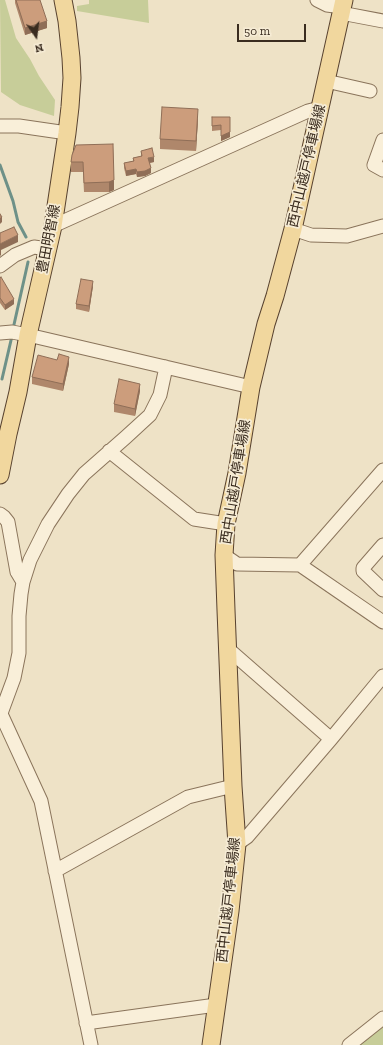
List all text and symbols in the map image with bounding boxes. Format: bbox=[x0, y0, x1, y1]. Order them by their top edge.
north arrow bbox=[16, 16, 56, 56]
scale bar bbox=[239, 16, 308, 42]
text: 50 m bbox=[244, 24, 270, 38]
text: N bbox=[33, 41, 45, 55]
street label: 西中山越戸停車場線 bbox=[285, 103, 329, 229]
street label: 豊田明智線 bbox=[34, 203, 64, 275]
street label: 西中山越戸停車場線 bbox=[218, 418, 254, 546]
street label: 西中山越戸停車場線 bbox=[214, 836, 244, 964]

